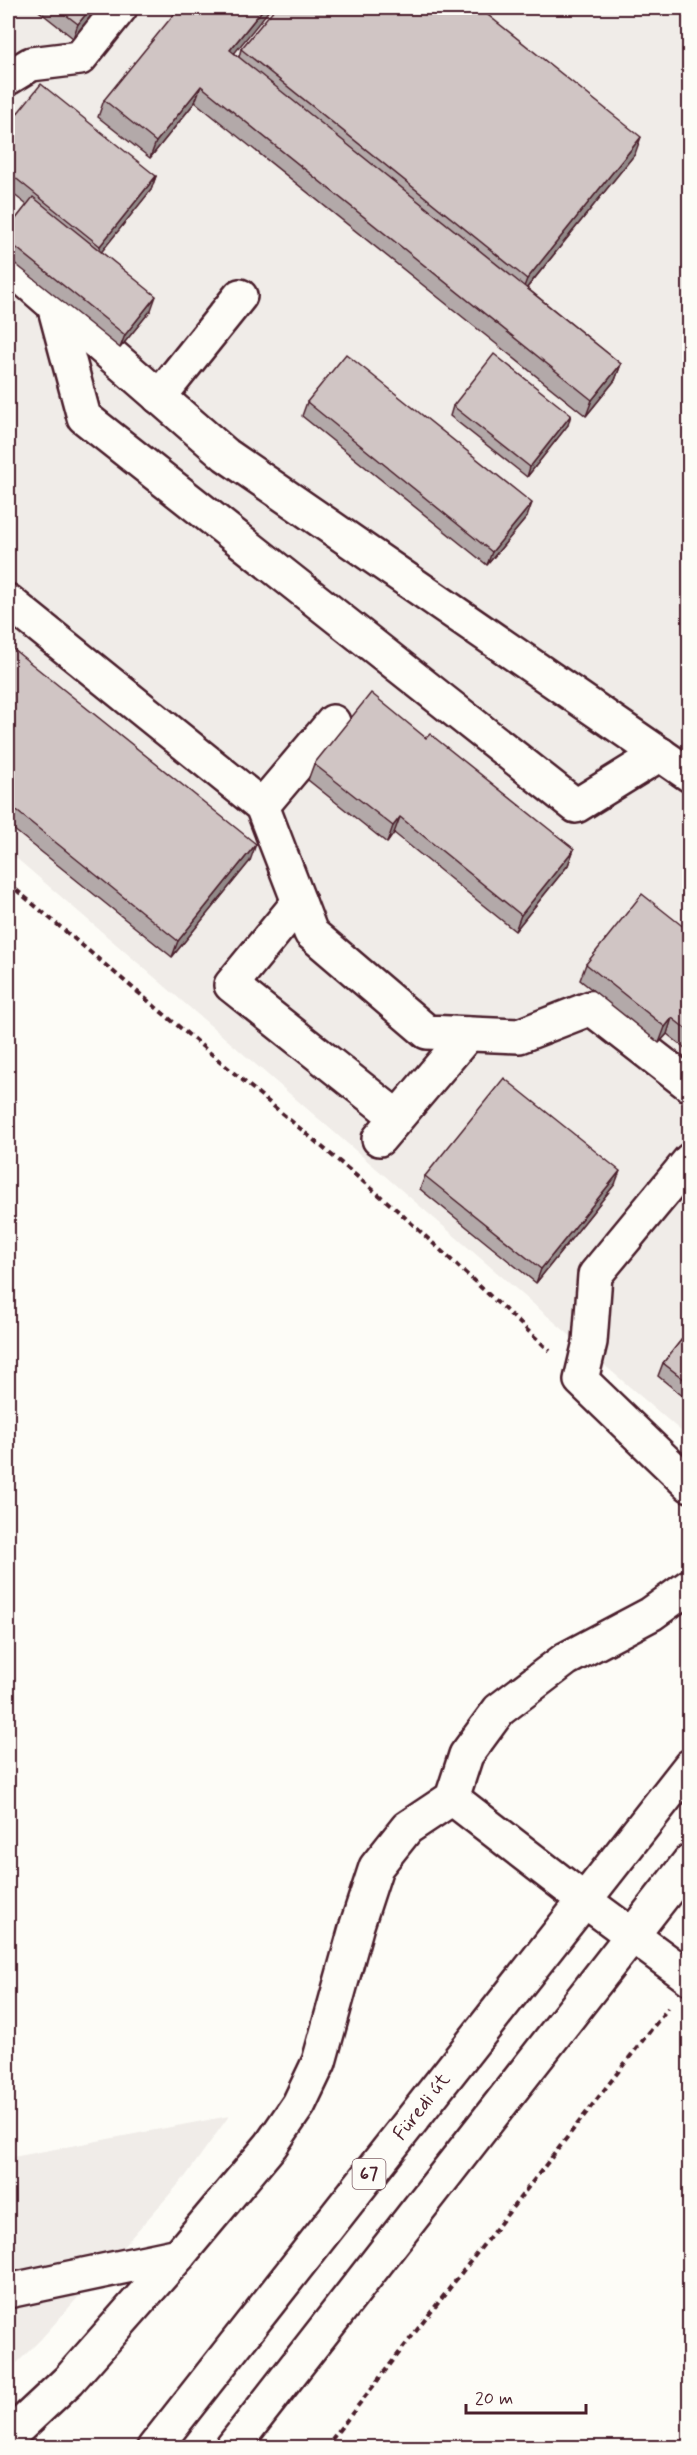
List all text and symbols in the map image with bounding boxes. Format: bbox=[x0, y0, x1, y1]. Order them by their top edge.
street label: Füredi út bbox=[387, 2067, 457, 2146]
road number: 67 bbox=[352, 2159, 386, 2189]
scale bar bbox=[466, 2377, 586, 2415]
text: 20 m bbox=[475, 2387, 513, 2411]

